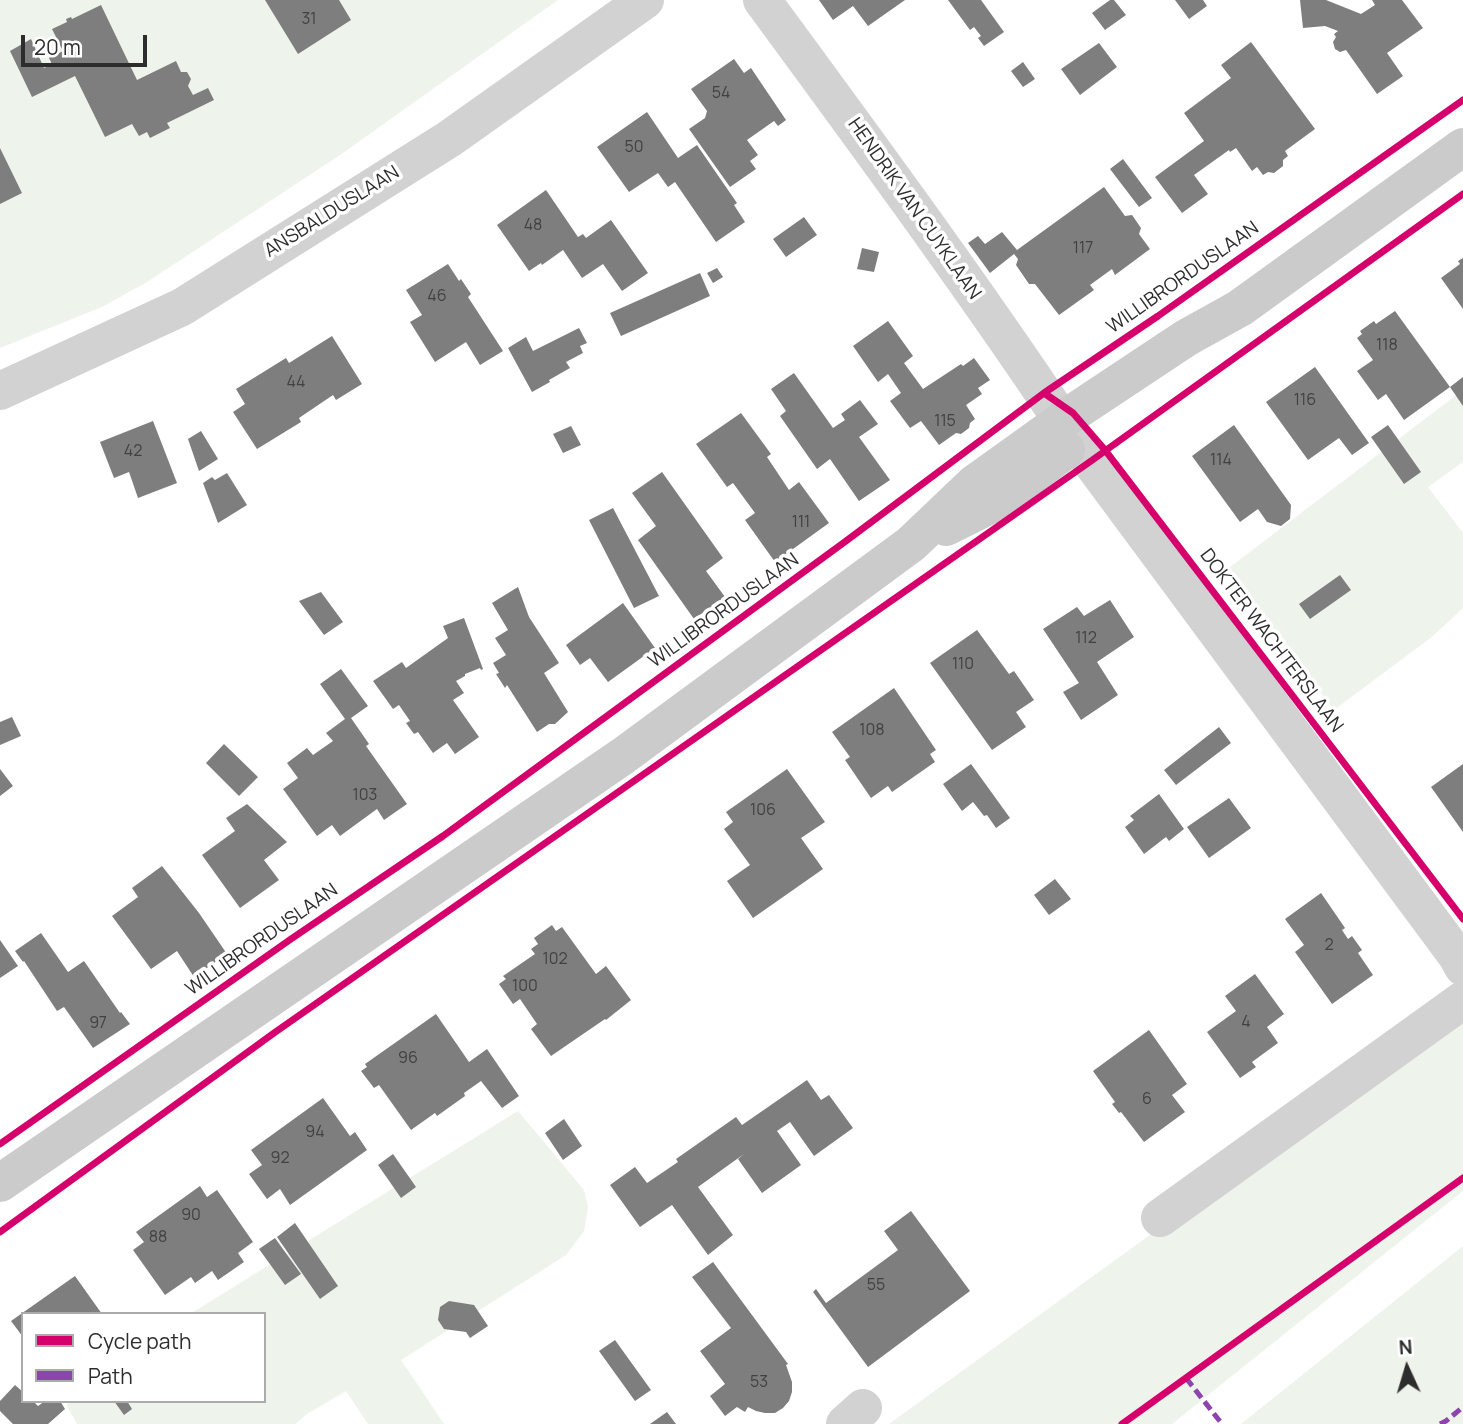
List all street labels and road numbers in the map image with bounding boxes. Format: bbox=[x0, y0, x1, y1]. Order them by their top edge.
street label: HENDRIK VAN CUYKLAAN bbox=[843, 114, 985, 304]
street label: ANSBALDUSLAAN bbox=[260, 161, 404, 263]
street label: WILLIBRORDUSLAAN bbox=[1103, 217, 1263, 339]
street label: DOKTER WACHTERSLAAN bbox=[1195, 545, 1347, 737]
street label: WILLIBRORDUSLAAN bbox=[644, 549, 804, 673]
street label: WILLIBRORDUSLAAN bbox=[182, 879, 342, 1001]

